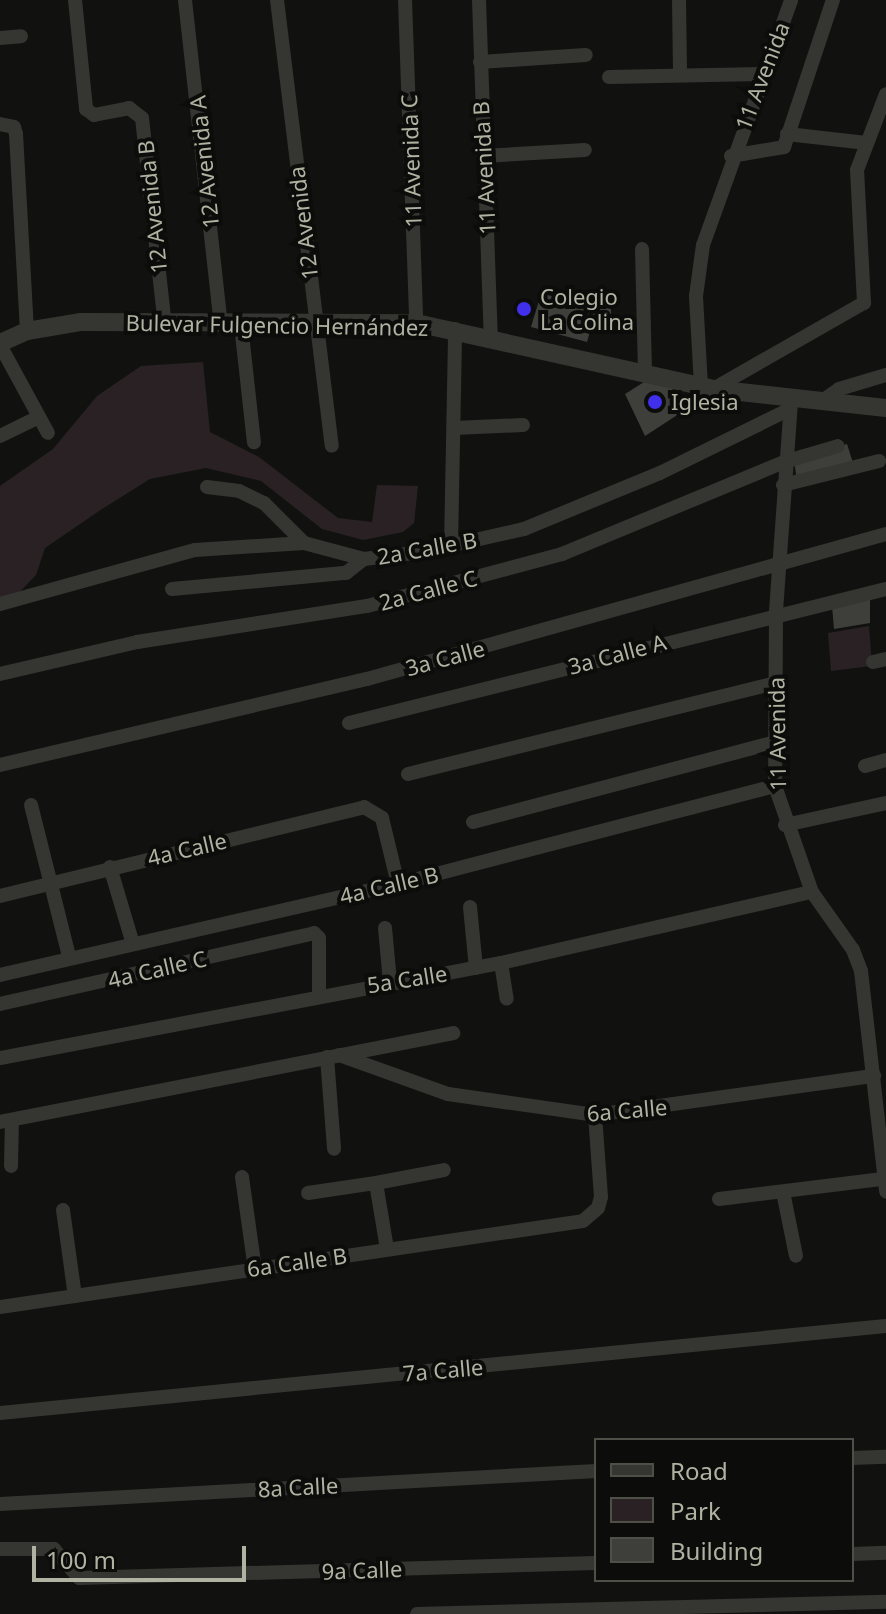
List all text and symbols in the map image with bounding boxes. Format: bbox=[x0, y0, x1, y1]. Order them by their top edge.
street label: 11 Avenida bbox=[729, 18, 795, 134]
street label: 12 Avenida A bbox=[184, 94, 224, 230]
street label: 11 Avenida C bbox=[395, 94, 427, 228]
street label: 11 Avenida B bbox=[467, 101, 501, 235]
street label: 12 Avenida B bbox=[132, 139, 172, 275]
street label: 12 Avenida bbox=[283, 165, 323, 281]
place label: Colegio La Colina bbox=[540, 283, 634, 334]
marker: Colegio La Colina bbox=[515, 300, 533, 318]
street label: Bulevar Fulgencio Hernández bbox=[125, 309, 429, 341]
place label: Iglesia bbox=[671, 389, 739, 415]
marker: Iglesia bbox=[646, 393, 664, 411]
street label: 2a Calle B bbox=[375, 526, 479, 570]
street label: 2a Calle C bbox=[376, 564, 480, 616]
street label: 3a Calle A bbox=[565, 628, 669, 680]
street label: 3a Calle bbox=[403, 635, 487, 681]
street label: 11 Avenida bbox=[763, 677, 791, 791]
street label: 4a Calle bbox=[145, 827, 229, 871]
street label: 4a Calle B bbox=[337, 861, 441, 909]
street label: 4a Calle C bbox=[105, 945, 209, 993]
street label: 5a Calle bbox=[365, 960, 449, 998]
street label: 6a Calle bbox=[586, 1093, 668, 1127]
street label: 6a Calle B bbox=[245, 1242, 349, 1282]
street label: 7a Calle bbox=[402, 1353, 484, 1387]
legend bbox=[594, 1438, 854, 1582]
text: Road bbox=[670, 1454, 728, 1487]
street label: 8a Calle bbox=[257, 1472, 339, 1502]
text: Park bbox=[670, 1494, 721, 1527]
scale bar bbox=[36, 1530, 250, 1580]
text: Building bbox=[670, 1534, 763, 1567]
text: 100 m bbox=[46, 1543, 116, 1576]
street label: 9a Calle bbox=[321, 1555, 403, 1585]

